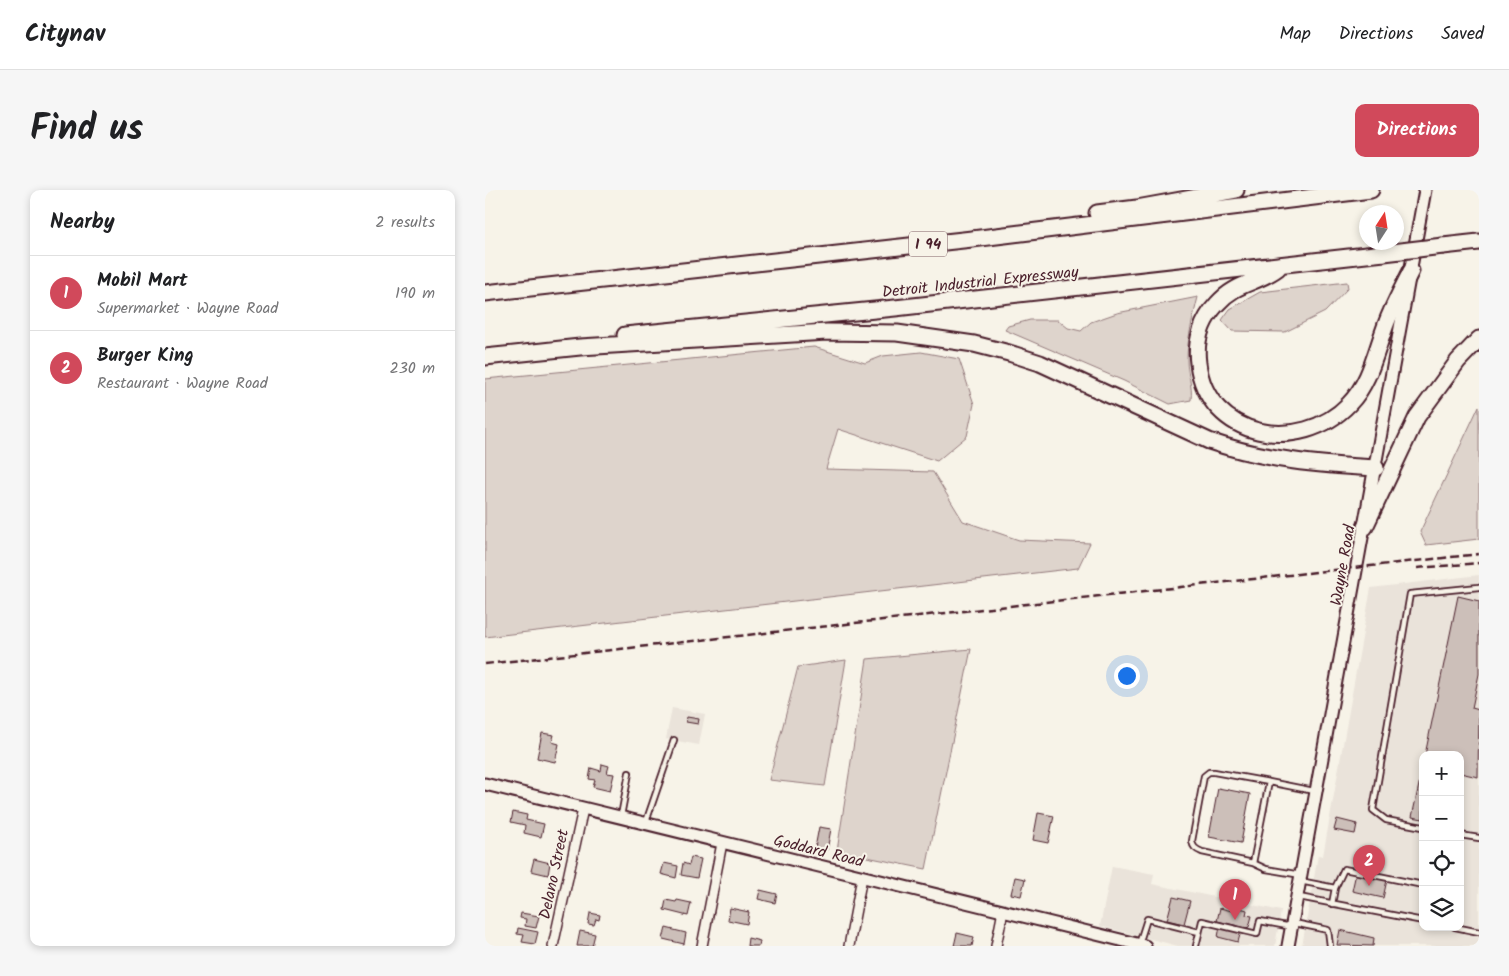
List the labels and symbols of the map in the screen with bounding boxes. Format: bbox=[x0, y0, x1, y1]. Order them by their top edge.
north arrow bbox=[1359, 205, 1404, 250]
road number: I 94 bbox=[909, 232, 947, 256]
street label: Detroit Industrial Expressway bbox=[881, 260, 1080, 305]
street label: Wayne Road bbox=[1324, 522, 1363, 608]
your location bbox=[1114, 663, 1140, 689]
street label: Delano Street bbox=[533, 826, 576, 922]
street label: Goddard Road bbox=[771, 828, 867, 875]
pin: 2 bbox=[1353, 845, 1385, 886]
pin: 1 bbox=[1219, 879, 1251, 920]

